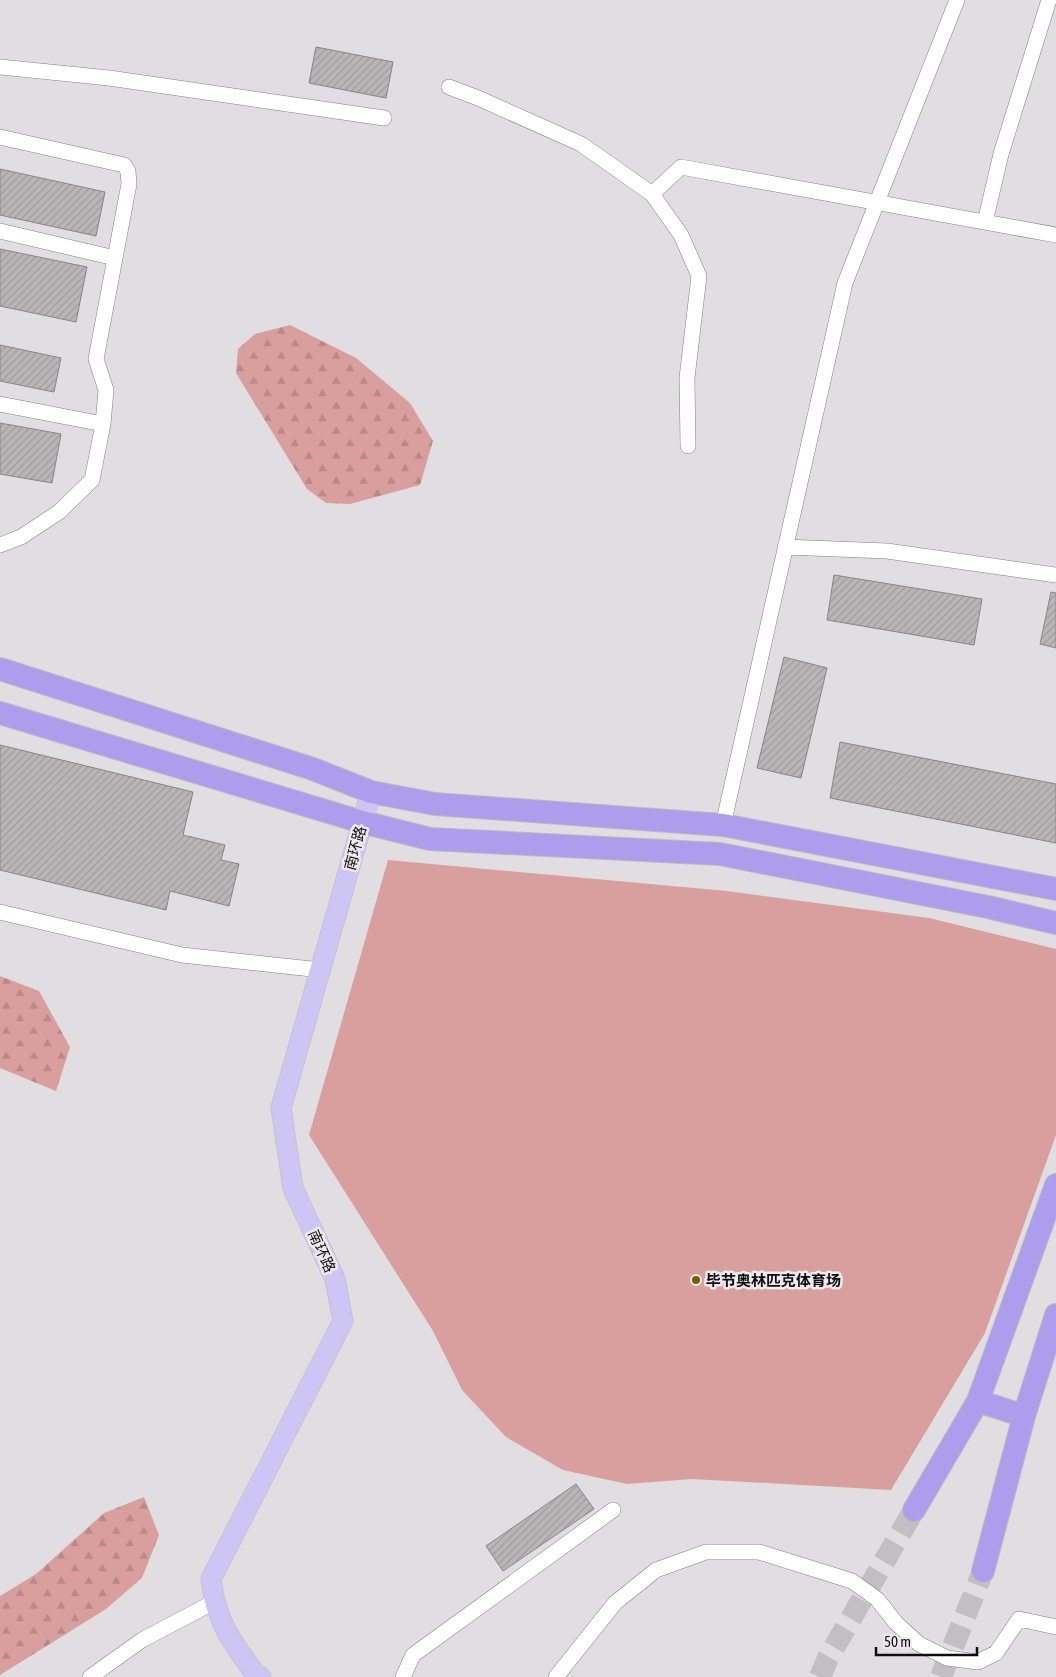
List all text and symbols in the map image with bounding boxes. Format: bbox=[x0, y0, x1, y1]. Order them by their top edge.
street label: 南环路 bbox=[341, 824, 369, 872]
street label: 南环路 bbox=[305, 1227, 339, 1275]
place label: 毕节奥林匹克体育场 bbox=[706, 1272, 841, 1289]
marker: 毕节奥林匹克体育场 bbox=[690, 1274, 702, 1286]
scale bar bbox=[876, 1624, 977, 1656]
text: 50 m bbox=[884, 1633, 911, 1650]

